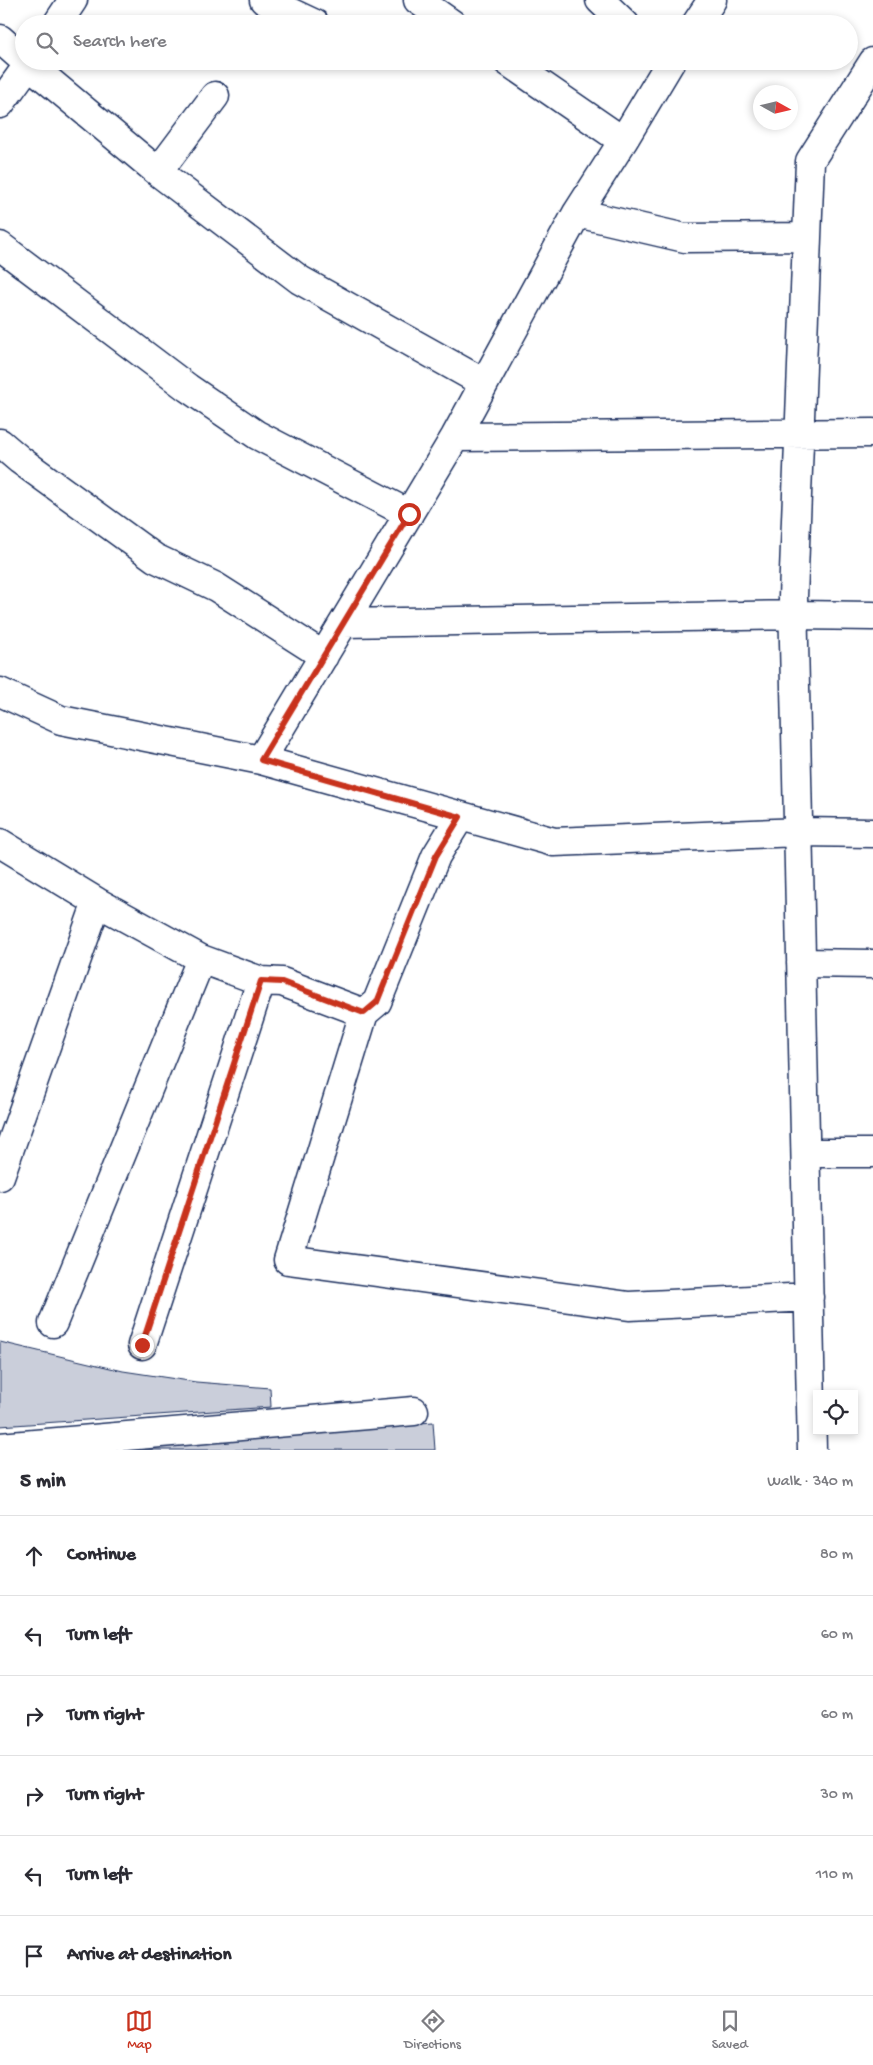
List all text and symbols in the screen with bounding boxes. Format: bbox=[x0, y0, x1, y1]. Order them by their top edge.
search box bbox=[15, 15, 858, 70]
icon: search bbox=[33, 29, 61, 57]
text: Search here bbox=[73, 31, 167, 54]
north arrow bbox=[753, 85, 798, 130]
route start bbox=[398, 503, 421, 526]
route end bbox=[131, 1334, 154, 1357]
map controls bbox=[813, 1390, 858, 1435]
button: locate bbox=[813, 1390, 858, 1435]
text: 5 min bbox=[20, 1470, 65, 1495]
text: Walk · 340 m bbox=[767, 1473, 853, 1492]
icon: ahead bbox=[20, 1542, 48, 1570]
text: Continue bbox=[67, 1544, 136, 1567]
text: 80 m bbox=[820, 1546, 853, 1565]
icon: left bbox=[20, 1622, 48, 1650]
text: Turn left bbox=[67, 1624, 131, 1647]
text: 60 m bbox=[821, 1626, 853, 1645]
icon: right bbox=[20, 1702, 48, 1730]
text: Turn right bbox=[67, 1704, 143, 1727]
text: 60 m bbox=[821, 1706, 853, 1725]
icon: right bbox=[20, 1782, 48, 1810]
text: Turn right bbox=[67, 1784, 143, 1807]
text: 30 m bbox=[820, 1786, 853, 1805]
icon: left bbox=[20, 1862, 48, 1890]
text: Turn left bbox=[67, 1864, 131, 1887]
text: 110 m bbox=[816, 1866, 853, 1885]
icon: arrive bbox=[20, 1942, 48, 1970]
text: Arrive at destination bbox=[67, 1944, 231, 1967]
tab: Map bbox=[125, 2007, 153, 2054]
tab: Directions bbox=[404, 2007, 461, 2054]
tab: Saved bbox=[712, 2007, 748, 2054]

